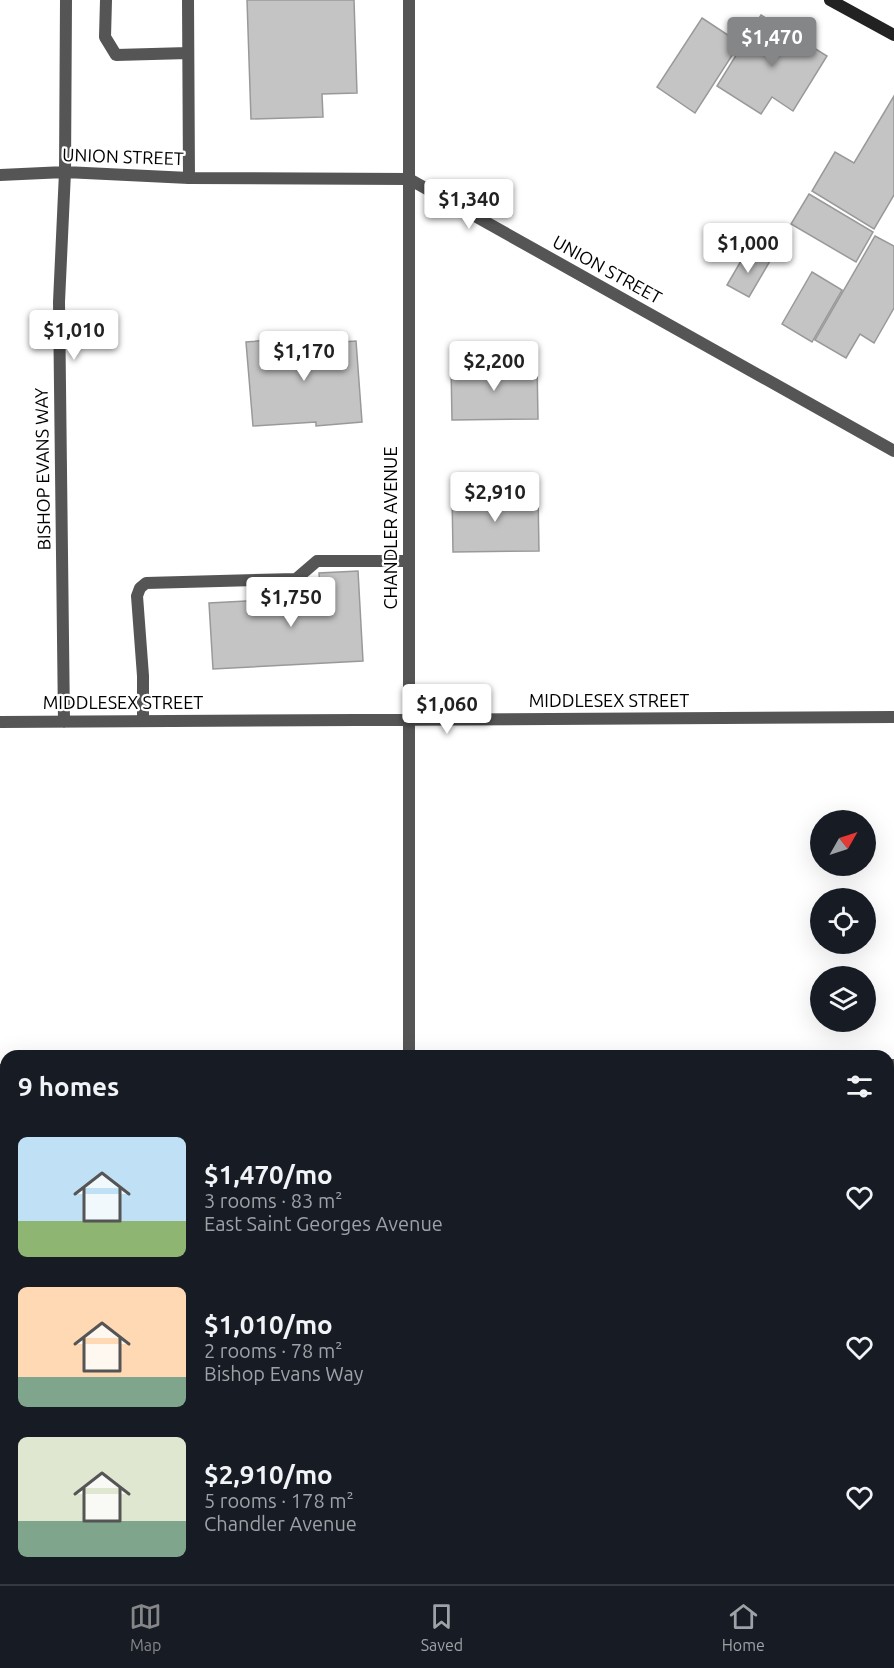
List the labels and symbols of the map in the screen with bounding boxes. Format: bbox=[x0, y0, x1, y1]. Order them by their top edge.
pin: $1,470 bbox=[723, 17, 821, 68]
street label: UNION STREET bbox=[62, 144, 184, 168]
pin: $1,340 bbox=[420, 179, 518, 230]
pin: $1,000 bbox=[699, 223, 797, 274]
street label: UNION STREET bbox=[549, 231, 665, 307]
pin: $1,010 bbox=[25, 310, 123, 361]
pin: $1,170 bbox=[255, 331, 353, 382]
pin: $2,200 bbox=[445, 341, 543, 392]
street label: BISHOP EVANS WAY bbox=[31, 387, 53, 551]
street label: CHANDLER AVENUE bbox=[380, 447, 400, 610]
pin: $2,910 bbox=[446, 472, 544, 523]
pin: $1,750 bbox=[242, 577, 340, 628]
pin: $1,060 bbox=[398, 684, 496, 735]
street label: MIDDLESEX STREET bbox=[529, 690, 689, 710]
street label: MIDDLESEX STREET bbox=[43, 692, 203, 712]
north arrow bbox=[810, 810, 876, 876]

